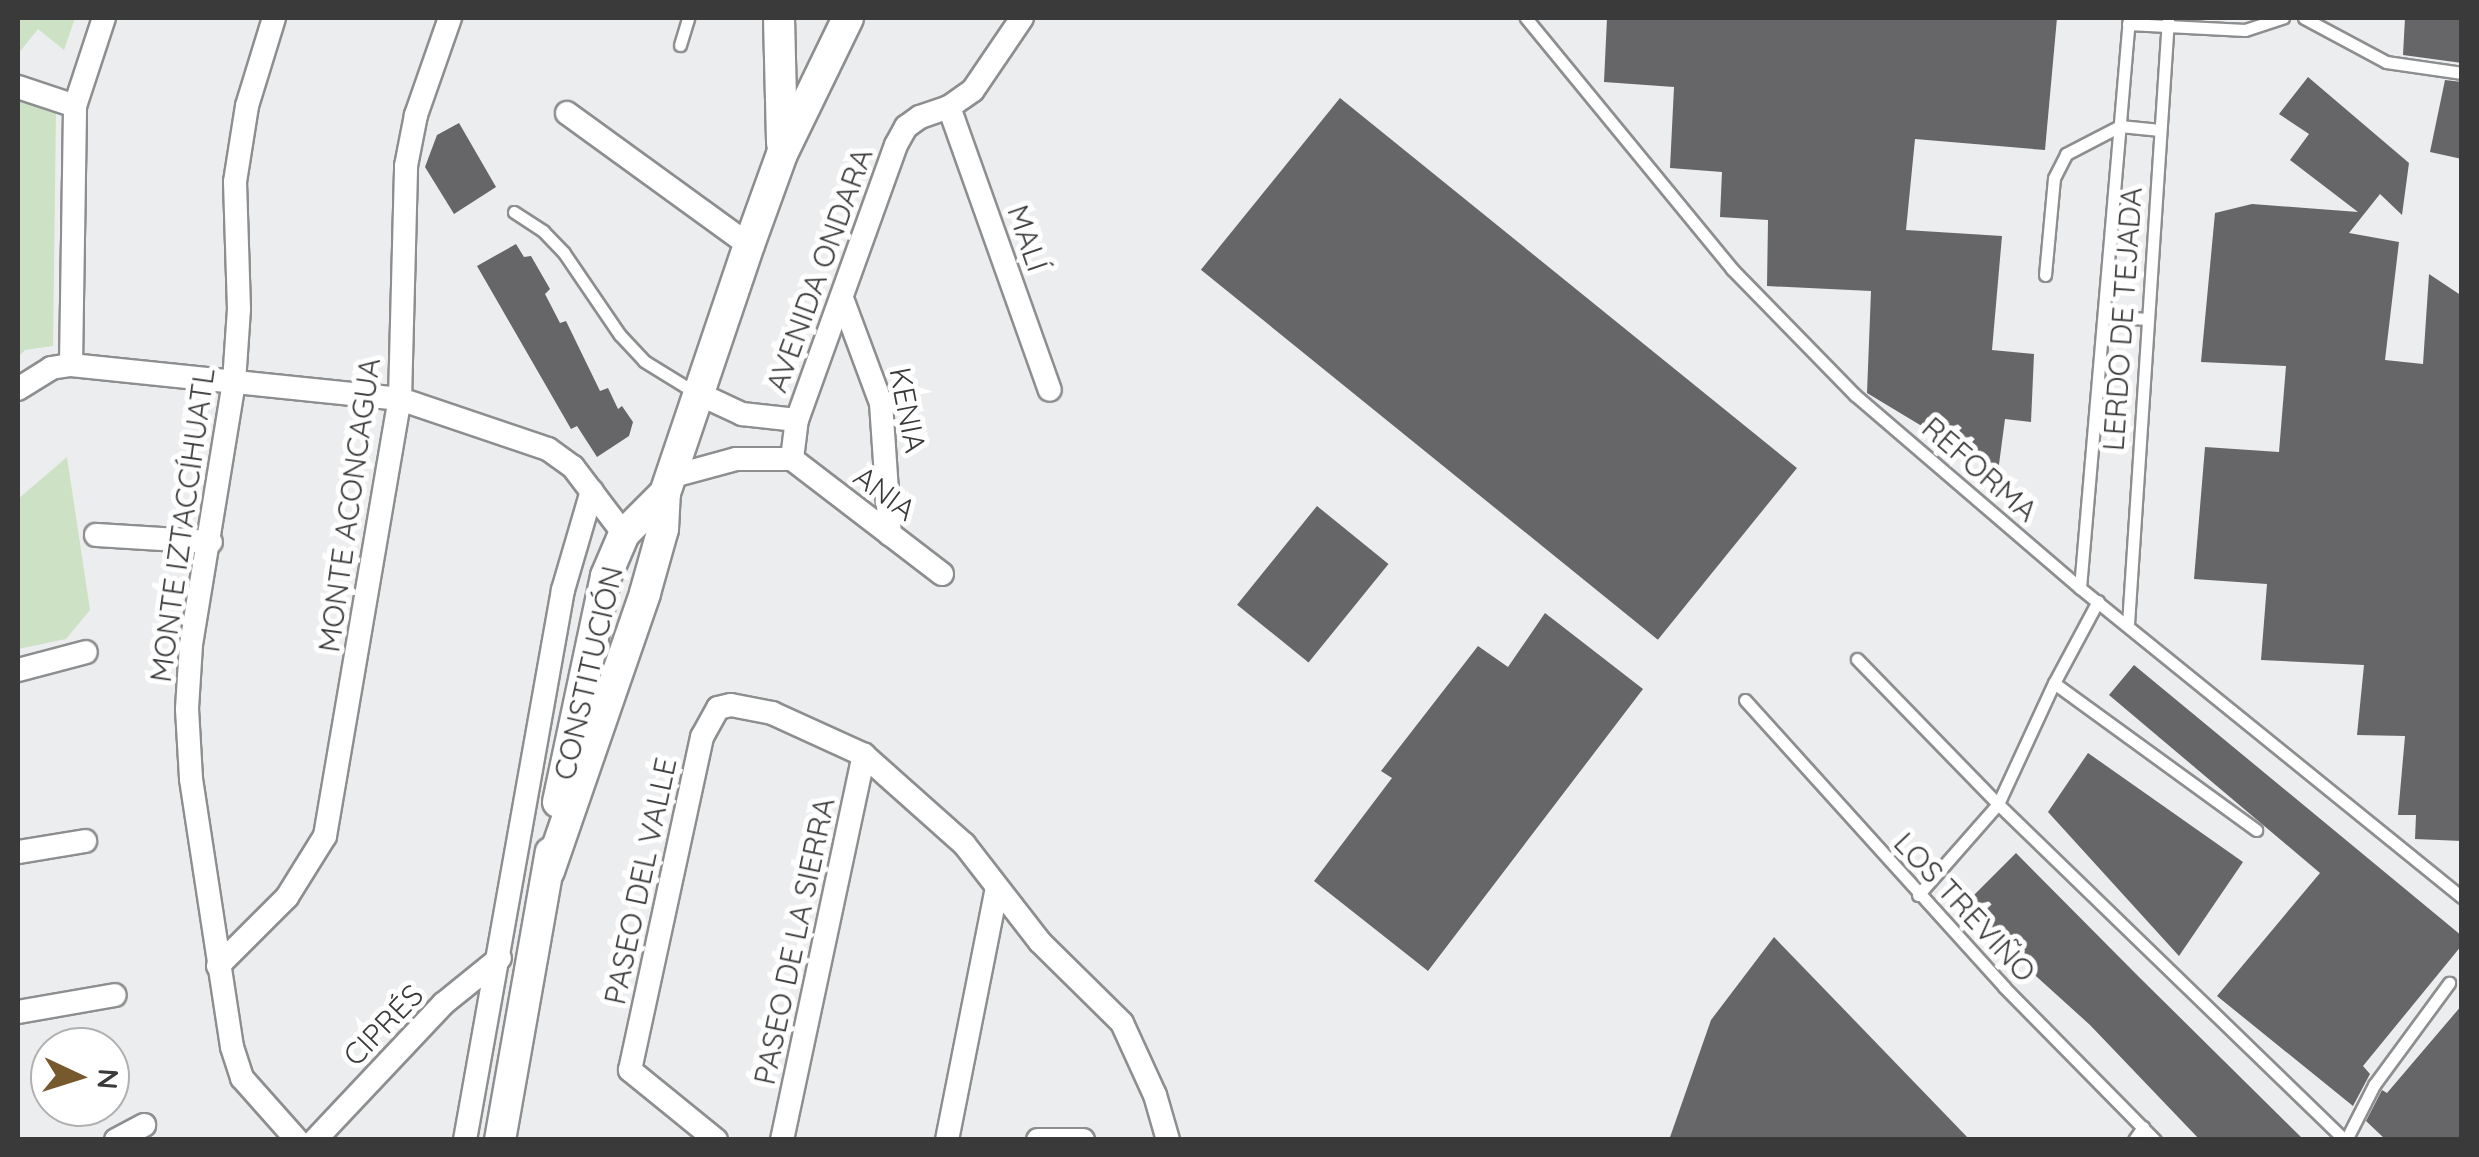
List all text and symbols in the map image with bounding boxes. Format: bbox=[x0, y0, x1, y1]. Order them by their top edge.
street label: AVENIDA ONDARA bbox=[758, 143, 880, 397]
street label: LERDO DE TEJADA bbox=[2095, 186, 2149, 452]
street label: MALÍ bbox=[1000, 200, 1056, 276]
street label: MONTE ACONCAGUA bbox=[311, 356, 387, 654]
street label: KENIA bbox=[882, 364, 934, 456]
street label: MONTE IZTACCÍHUATL bbox=[142, 366, 222, 684]
street label: REFORMA bbox=[1915, 409, 2045, 529]
street label: ANIA bbox=[847, 458, 923, 528]
street label: CONSTITUCIÓN bbox=[546, 563, 630, 783]
street label: PASEO DEL VALLE bbox=[596, 754, 684, 1008]
street label: PASEO DE LA SIERRA bbox=[746, 794, 842, 1088]
street label: LOS TREVIÑO bbox=[1887, 825, 2043, 989]
street label: CIPRÉS bbox=[336, 977, 430, 1073]
north arrow bbox=[30, 1027, 130, 1127]
text: N bbox=[90, 1067, 127, 1090]

